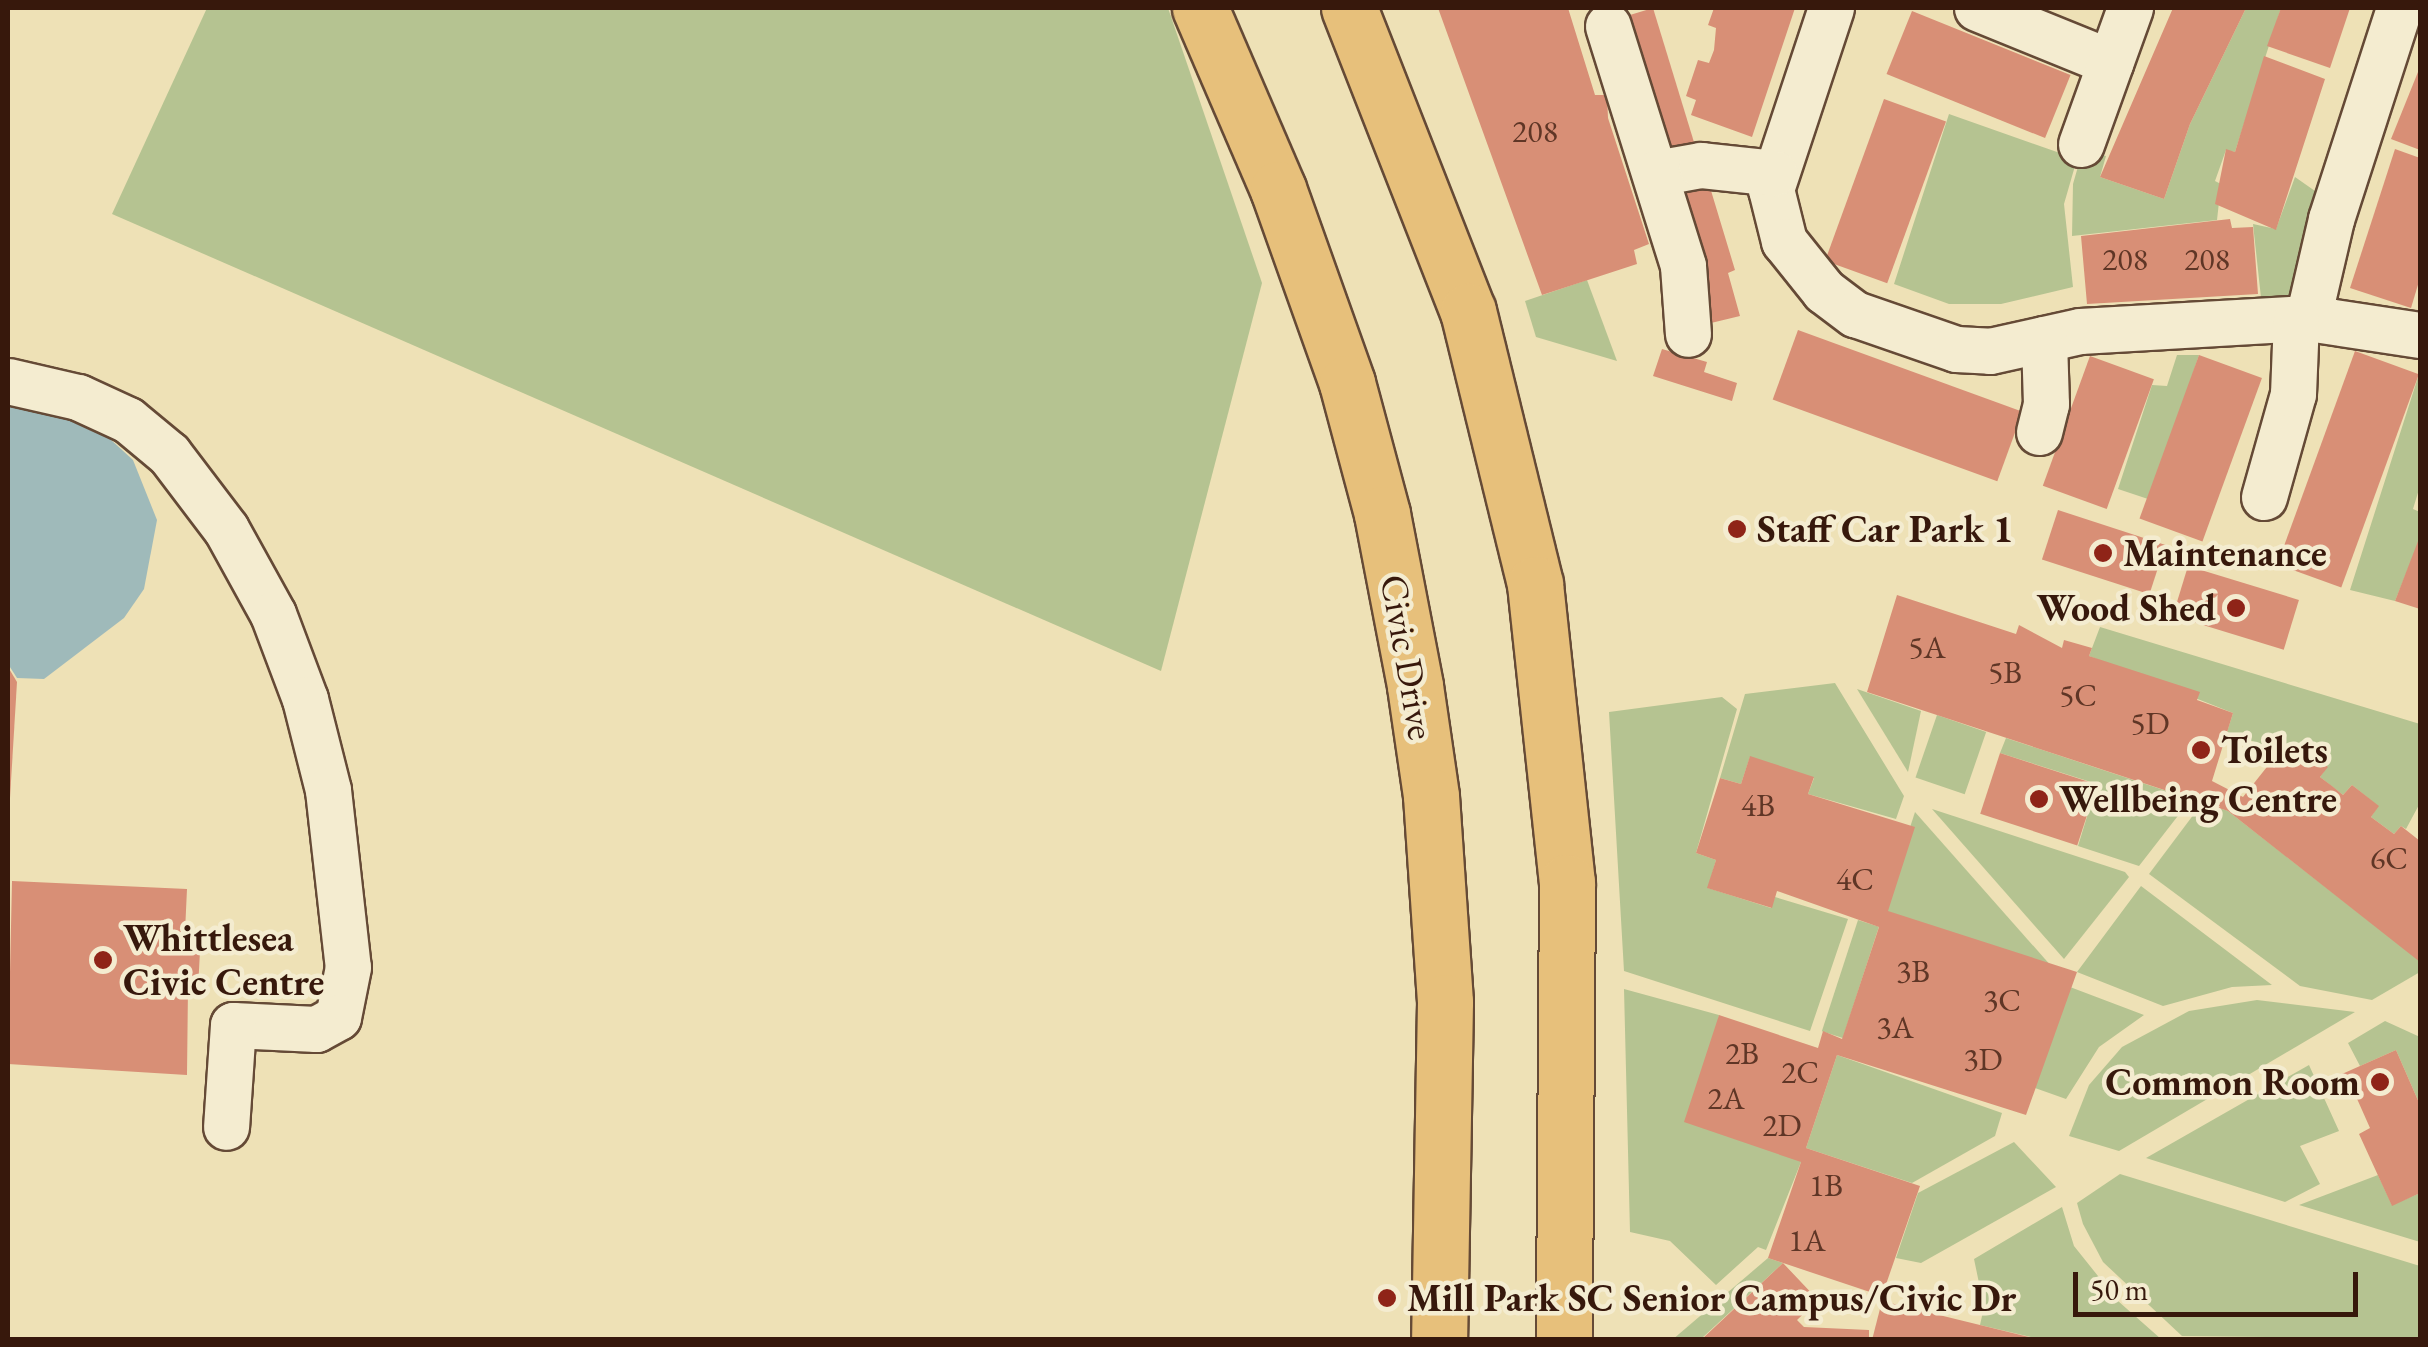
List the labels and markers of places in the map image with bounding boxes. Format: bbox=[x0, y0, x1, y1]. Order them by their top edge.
place label: Staff Car Park 1 bbox=[1757, 506, 2013, 552]
marker: Staff Car Park 1 bbox=[1726, 518, 1748, 540]
place label: Maintenance bbox=[2123, 530, 2327, 576]
marker: Maintenance bbox=[2092, 542, 2114, 564]
place label: Wood Shed bbox=[2037, 585, 2216, 631]
marker: Wood Shed bbox=[2225, 597, 2247, 619]
place label: Toilets bbox=[2221, 727, 2328, 773]
marker: Toilets bbox=[2190, 739, 2212, 761]
place label: Wellbeing Centre bbox=[2059, 776, 2337, 822]
marker: Wellbeing Centre bbox=[2028, 788, 2050, 810]
place label: Whittlesea Civic Centre bbox=[123, 915, 324, 1004]
marker: Whittlesea Civic Centre bbox=[92, 949, 114, 971]
place label: Common Room bbox=[2105, 1059, 2360, 1105]
marker: Common Room bbox=[2369, 1071, 2391, 1093]
place label: Mill Park SC Senior Campus/Civic Dr bbox=[1407, 1275, 2016, 1321]
marker: Mill Park SC Senior Campus/Civic Dr bbox=[1376, 1287, 1398, 1309]

